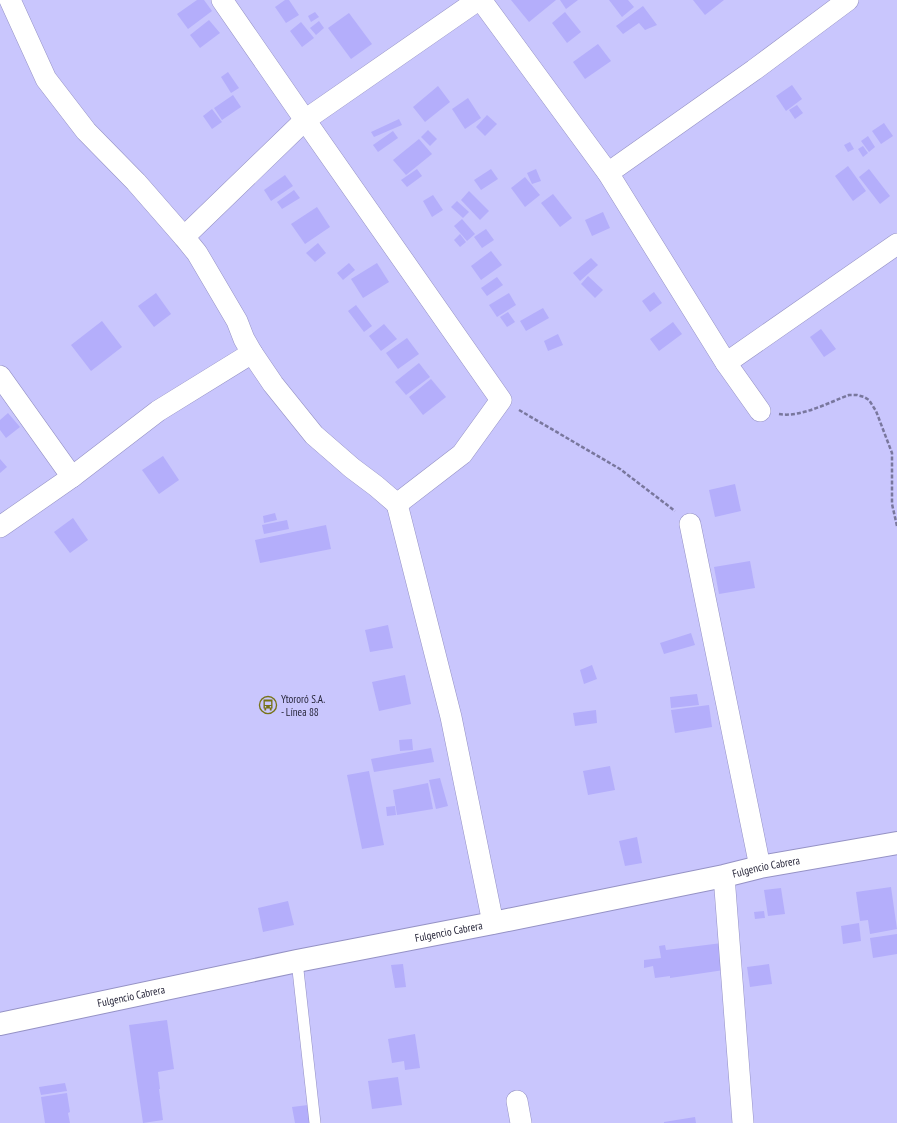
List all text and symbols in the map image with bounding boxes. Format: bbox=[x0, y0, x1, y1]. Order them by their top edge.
place label: Ytororó S.A. - Línea 88 bbox=[281, 692, 325, 719]
bus stop icon: Ytororó S.A. - Línea 88 bbox=[258, 695, 278, 715]
street label: Fulgencio Cabrera bbox=[731, 853, 801, 881]
street label: Fulgencio Cabrera bbox=[414, 918, 484, 945]
street label: Fulgencio Cabrera bbox=[96, 982, 166, 1010]

